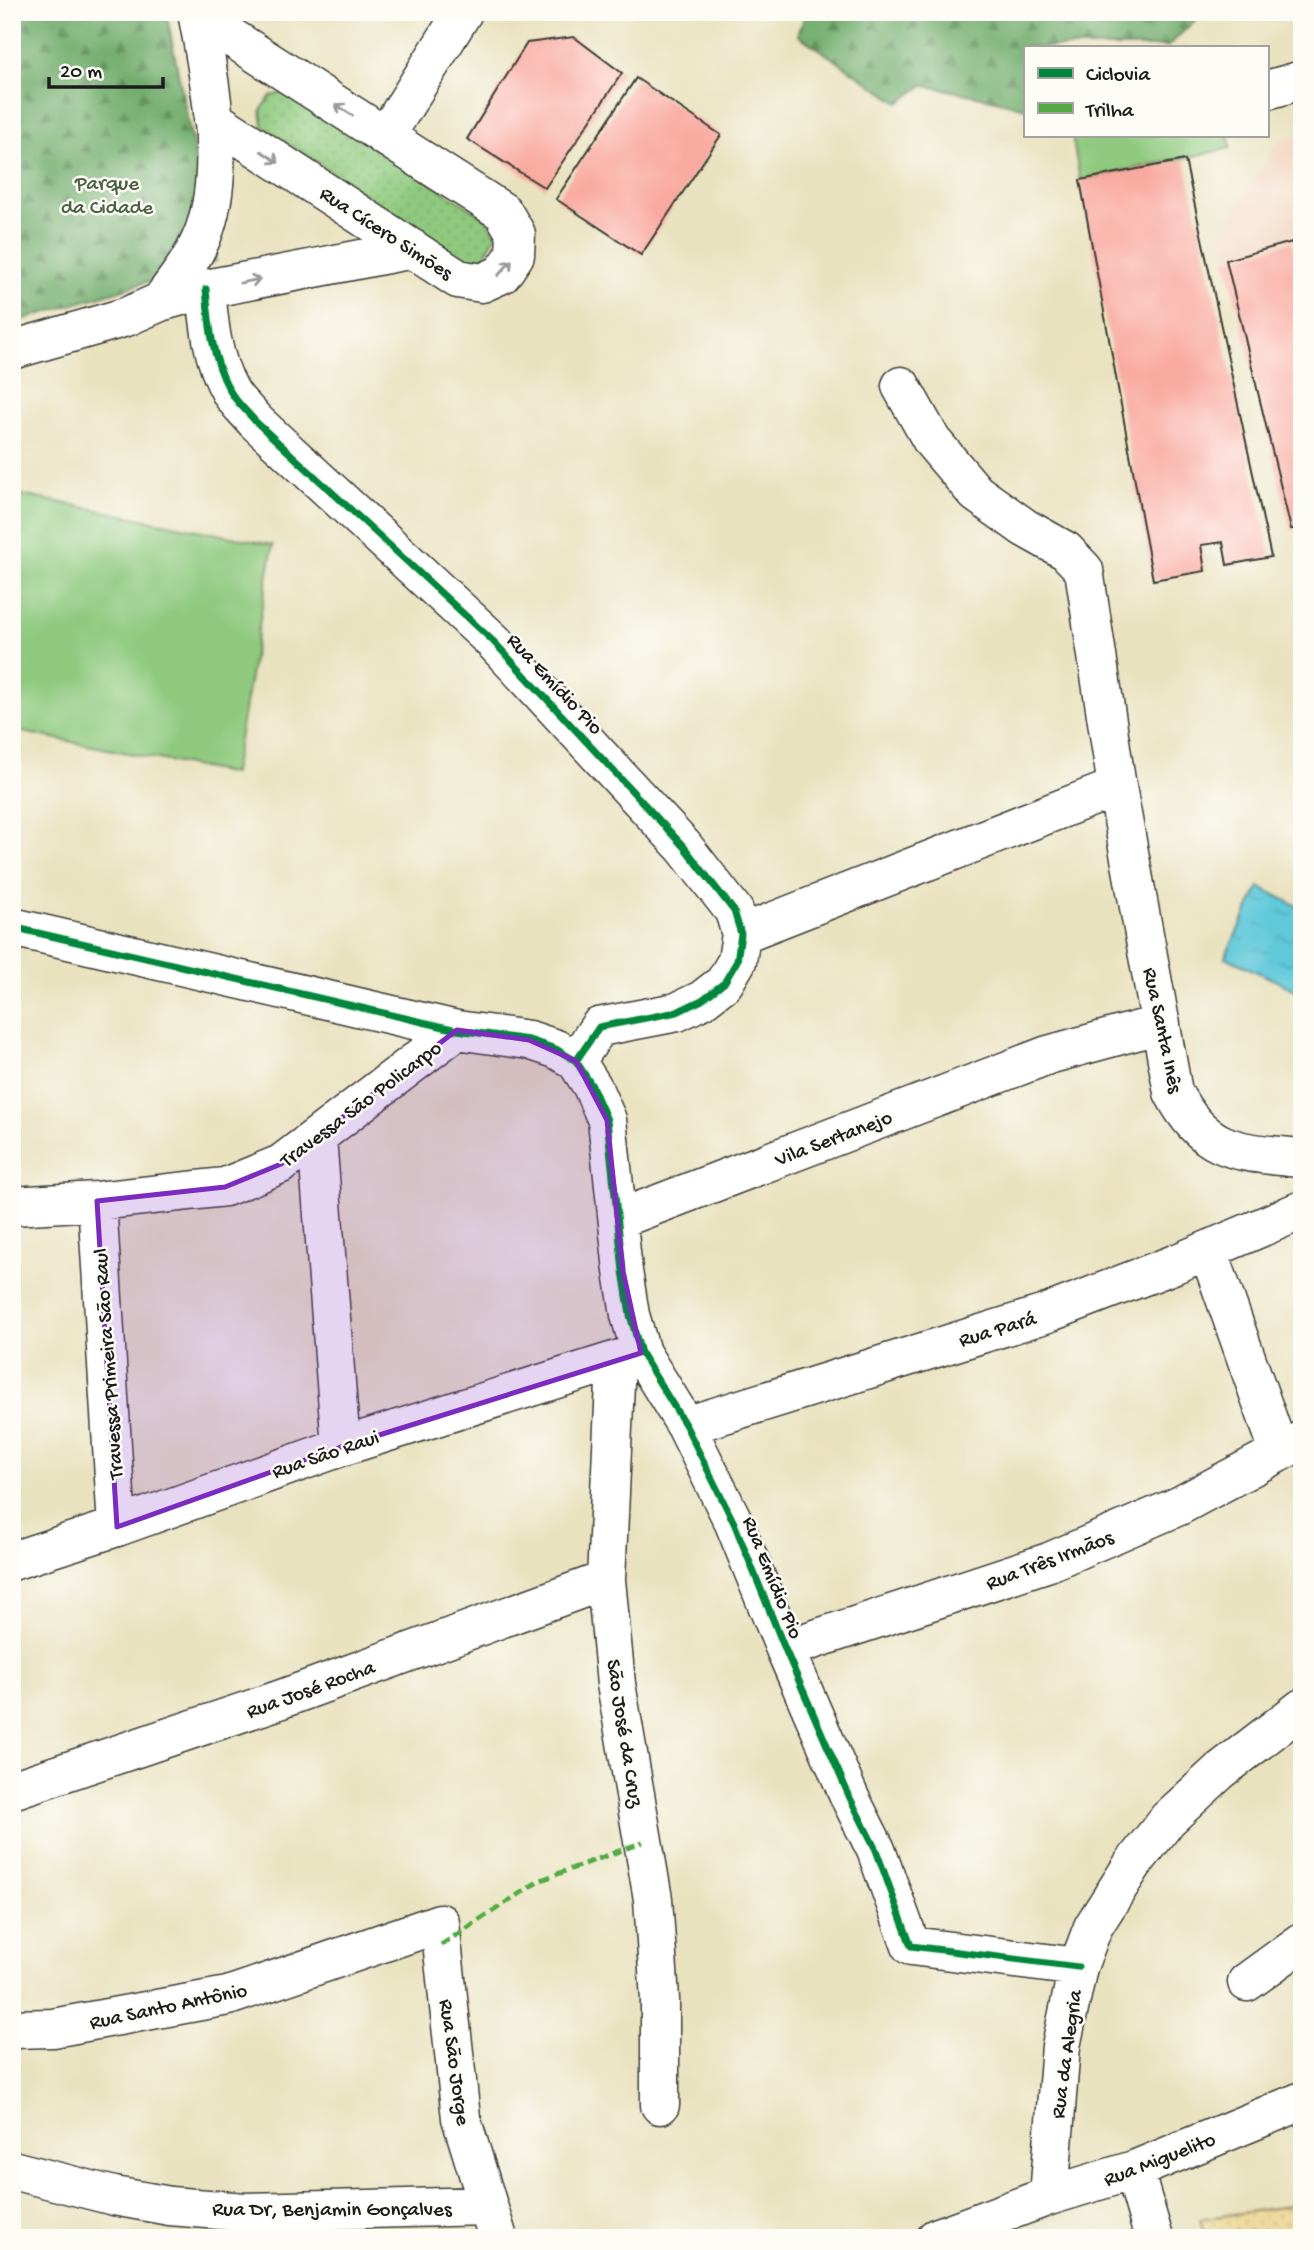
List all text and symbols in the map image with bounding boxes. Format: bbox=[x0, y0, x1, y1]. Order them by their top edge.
scale bar bbox=[49, 46, 163, 90]
legend bbox=[1024, 46, 1268, 136]
text: 20 m bbox=[60, 61, 102, 86]
text: Ciclovia bbox=[1086, 64, 1151, 89]
text: Trilha bbox=[1085, 100, 1135, 125]
one-way arrow bbox=[335, 103, 355, 117]
one-way arrow bbox=[260, 150, 280, 164]
park label: Parque da Cidade bbox=[61, 173, 154, 222]
street label: Rua Cícero Simões bbox=[314, 183, 457, 288]
one-way arrow bbox=[497, 259, 513, 277]
one-way arrow bbox=[238, 273, 261, 287]
street label: Rua Emídio Pio bbox=[500, 629, 607, 741]
street label: Rua Santa Inês bbox=[1135, 966, 1186, 1097]
street label: Travessa São Policarpo bbox=[276, 1037, 448, 1175]
street label: Vila Sertanejo bbox=[771, 1106, 897, 1174]
street label: Travessa Primeira São Raul bbox=[90, 1247, 131, 1481]
street label: Rua Pará bbox=[956, 1307, 1041, 1355]
street label: Rua São Raui bbox=[269, 1426, 383, 1486]
street label: Rua Emídio Pio bbox=[735, 1513, 807, 1643]
street label: Rua Três Irmãos bbox=[983, 1526, 1119, 1598]
street label: Rua José Rocha bbox=[243, 1656, 380, 1726]
street label: São José da Cruz bbox=[598, 1658, 647, 1810]
street label: Rua Santo Antônio bbox=[88, 1979, 250, 2037]
street label: Rua da Alegria bbox=[1047, 1987, 1090, 2121]
street label: Rua São Jorge bbox=[431, 1998, 474, 2128]
street label: Rua Miguelito bbox=[1101, 2128, 1220, 2194]
street label: Rua Dr, Benjamin Gonçalves bbox=[212, 2199, 453, 2224]

